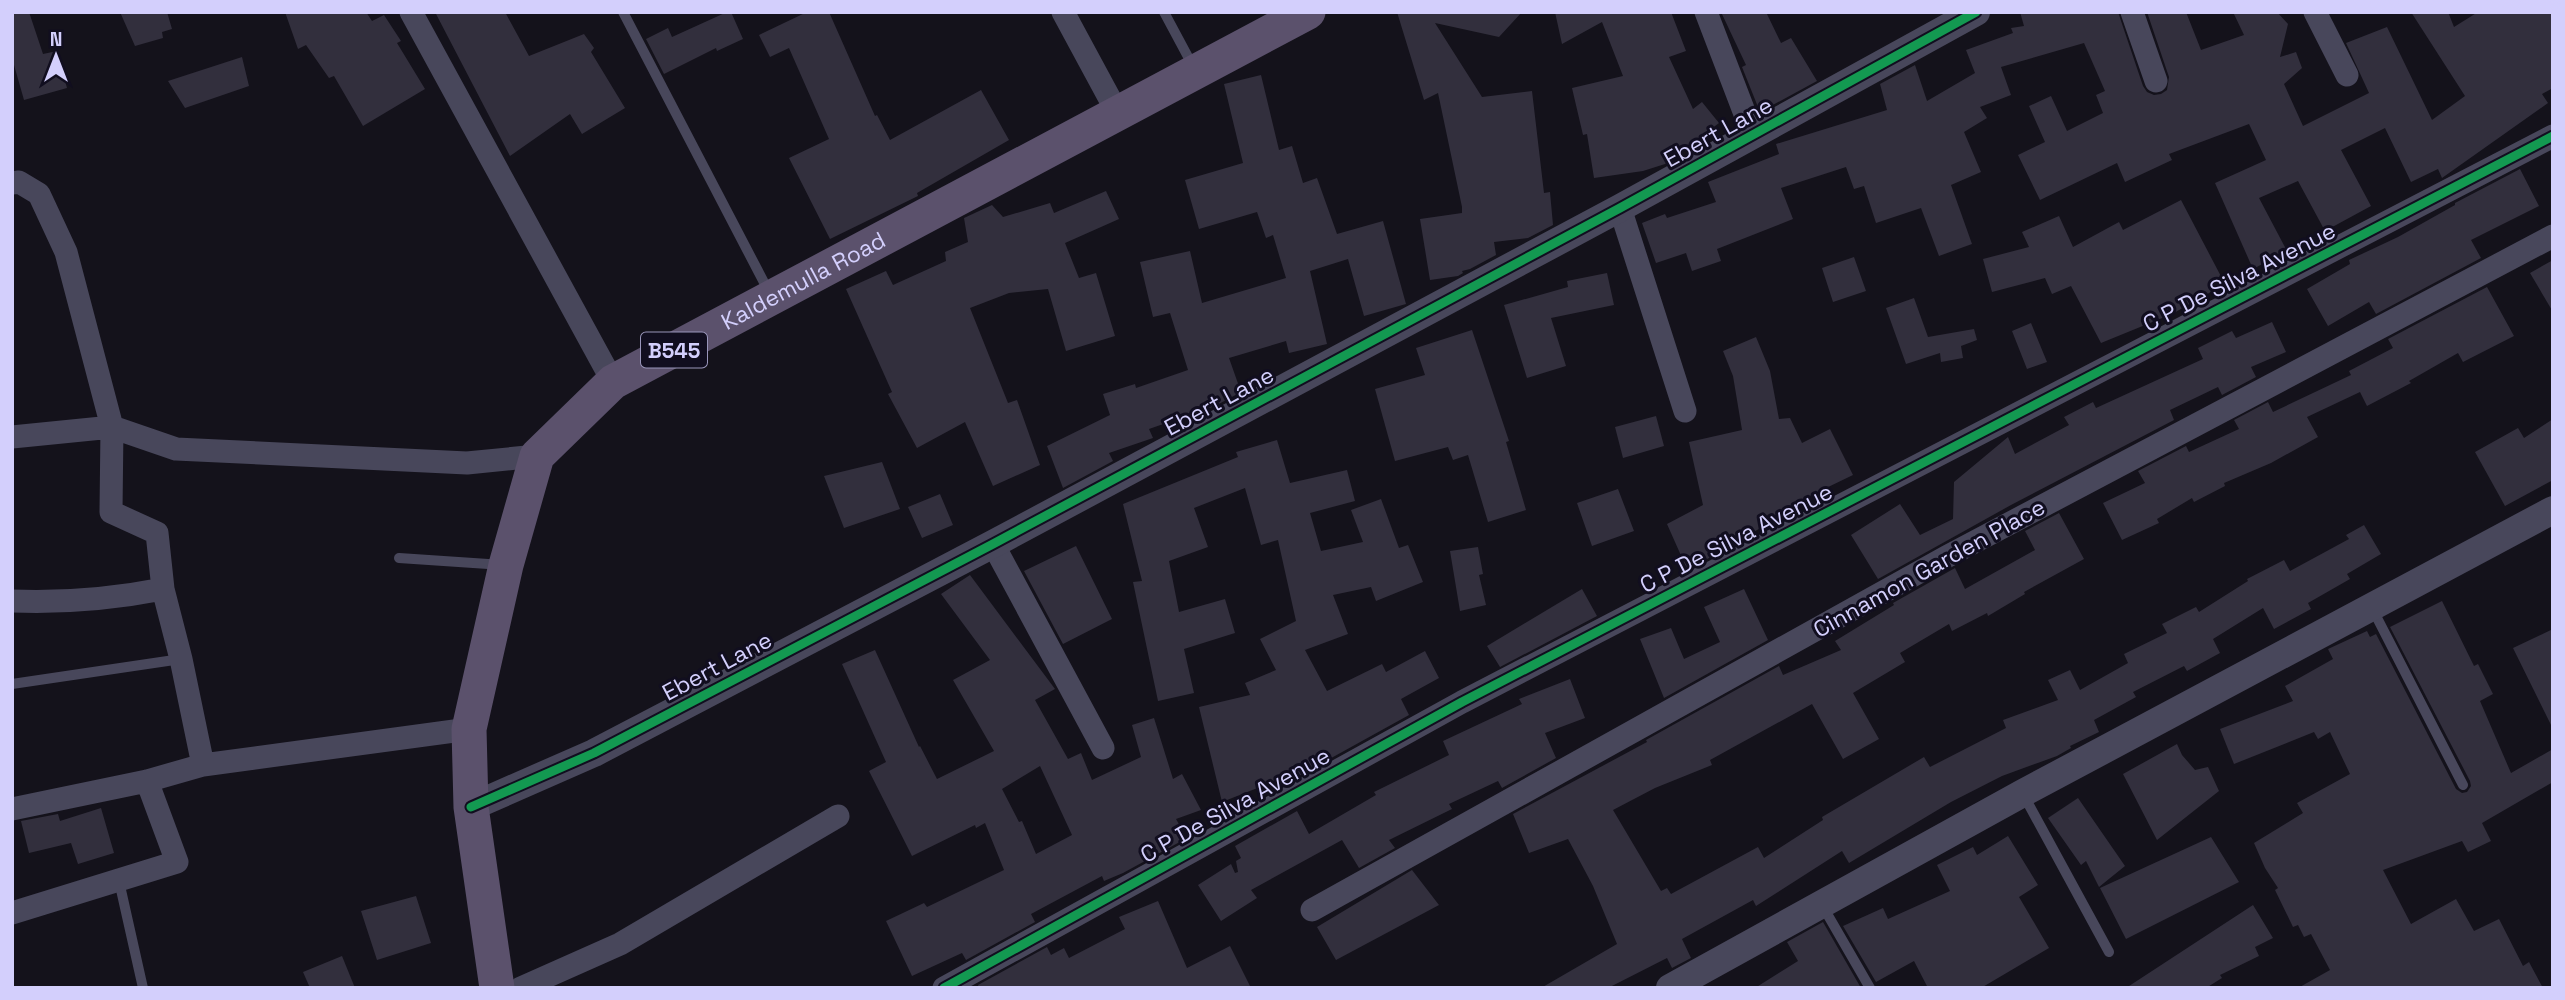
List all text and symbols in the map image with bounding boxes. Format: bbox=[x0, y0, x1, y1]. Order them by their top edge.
north arrow bbox=[21, 21, 91, 91]
text: N bbox=[50, 27, 62, 52]
street label: Ebert Lane bbox=[1658, 90, 1778, 174]
street label: C P De Silva Avenue bbox=[2137, 215, 2341, 339]
street label: Kaldemulla Road bbox=[716, 225, 891, 337]
road number: B545 bbox=[641, 332, 707, 368]
street label: Ebert Lane bbox=[1159, 360, 1279, 442]
street label: C P De Silva Avenue bbox=[1634, 476, 1838, 600]
street label: Cinnamon Garden Place bbox=[1808, 492, 2050, 644]
street label: Ebert Lane bbox=[657, 625, 777, 707]
street label: C P De Silva Avenue bbox=[1135, 740, 1335, 870]

